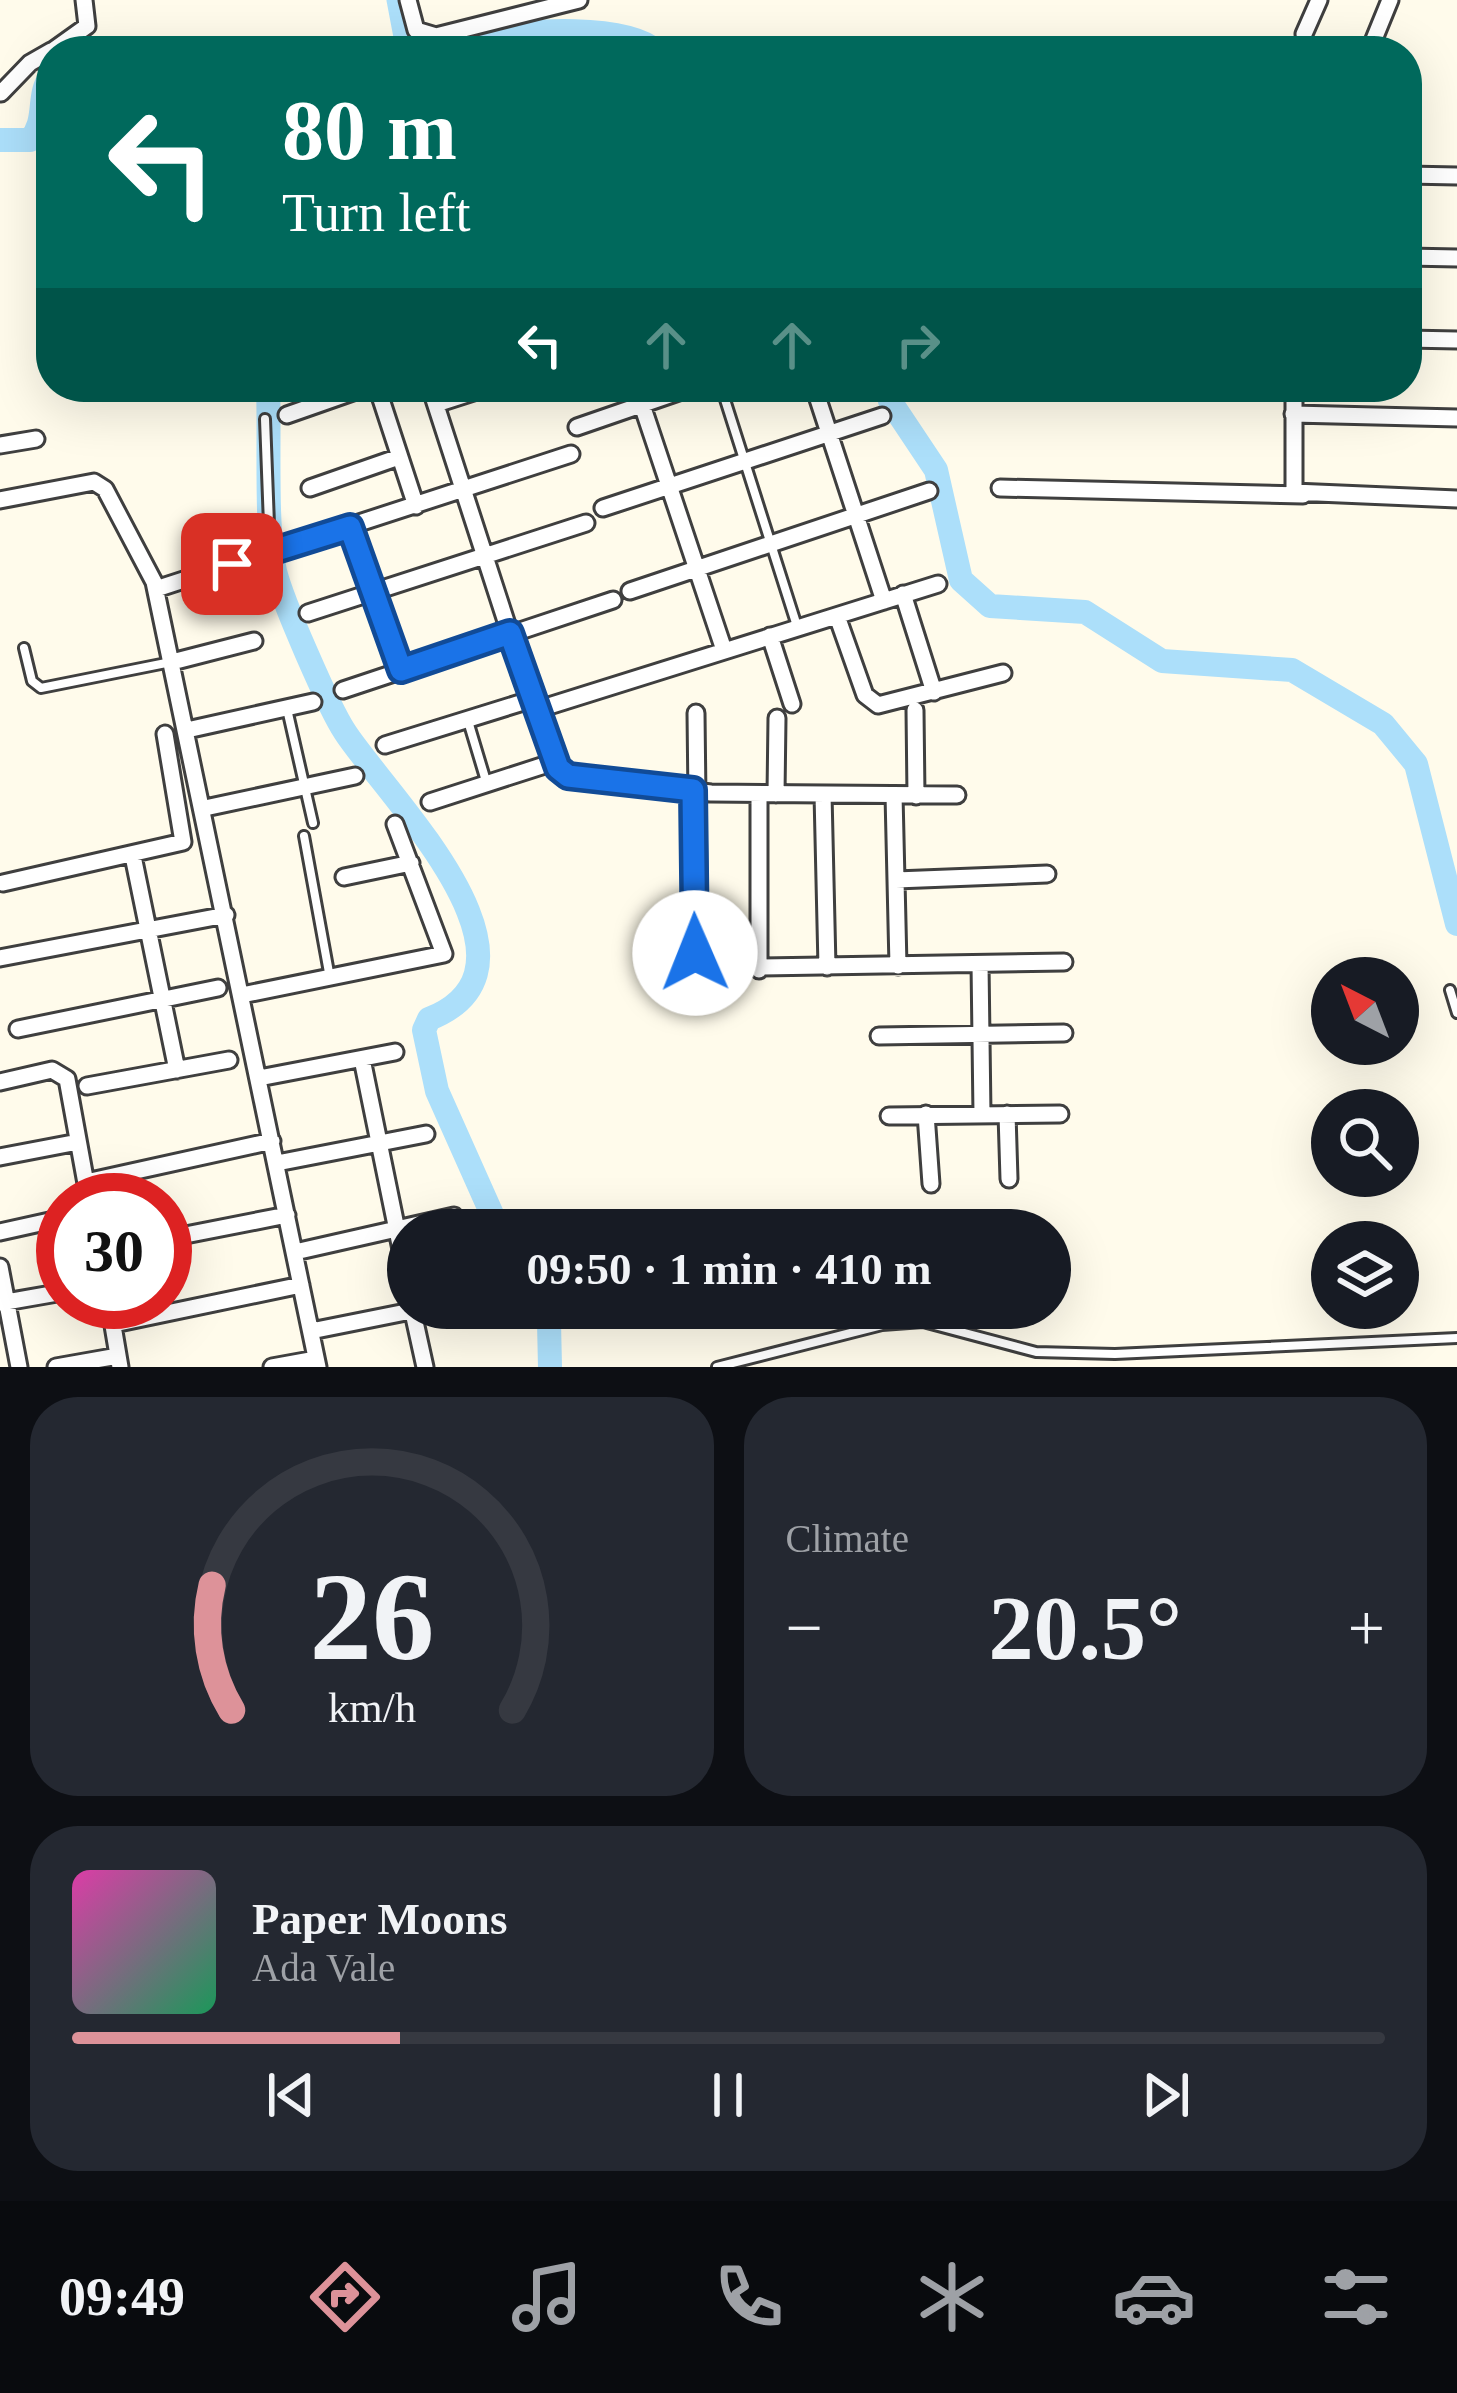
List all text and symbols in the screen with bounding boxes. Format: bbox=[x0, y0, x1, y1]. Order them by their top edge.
icon: left bbox=[84, 84, 240, 240]
text: 80 m bbox=[282, 84, 457, 177]
text: Turn left bbox=[282, 183, 471, 243]
icon: left bbox=[507, 312, 573, 378]
icon: ahead bbox=[633, 312, 699, 378]
icon: ahead bbox=[759, 312, 825, 378]
icon: right bbox=[885, 312, 951, 378]
pin bbox=[181, 513, 283, 615]
icon: arrive bbox=[199, 531, 265, 597]
position arrow bbox=[632, 890, 758, 1016]
north arrow bbox=[1311, 957, 1419, 1065]
map controls bbox=[1311, 957, 1419, 1329]
button: search bbox=[1311, 1089, 1419, 1197]
speed limit sign: 30 bbox=[36, 1173, 192, 1329]
button: layers bbox=[1311, 1221, 1419, 1329]
text: 09:50 · 1 min · 410 m bbox=[527, 1244, 932, 1294]
text: Climate bbox=[786, 1517, 909, 1560]
text: 26 bbox=[309, 1548, 434, 1686]
text: 20.5° bbox=[989, 1579, 1182, 1678]
text: − bbox=[786, 1591, 823, 1664]
text: + bbox=[1348, 1591, 1385, 1664]
text: km/h bbox=[328, 1683, 416, 1730]
text: Paper Moons bbox=[252, 1894, 507, 1944]
text: Ada Vale bbox=[252, 1946, 395, 1989]
icon: previous bbox=[258, 2062, 324, 2128]
icon: pause bbox=[695, 2062, 761, 2128]
icon: next bbox=[1133, 2062, 1199, 2128]
icon: directions bbox=[303, 2255, 387, 2339]
icon: music bbox=[505, 2255, 589, 2339]
icon: phone bbox=[707, 2255, 791, 2339]
icon: climate bbox=[910, 2255, 994, 2339]
icon: car bbox=[1112, 2255, 1196, 2339]
icon: filters bbox=[1314, 2255, 1398, 2339]
text: 09:49 bbox=[59, 2267, 185, 2327]

